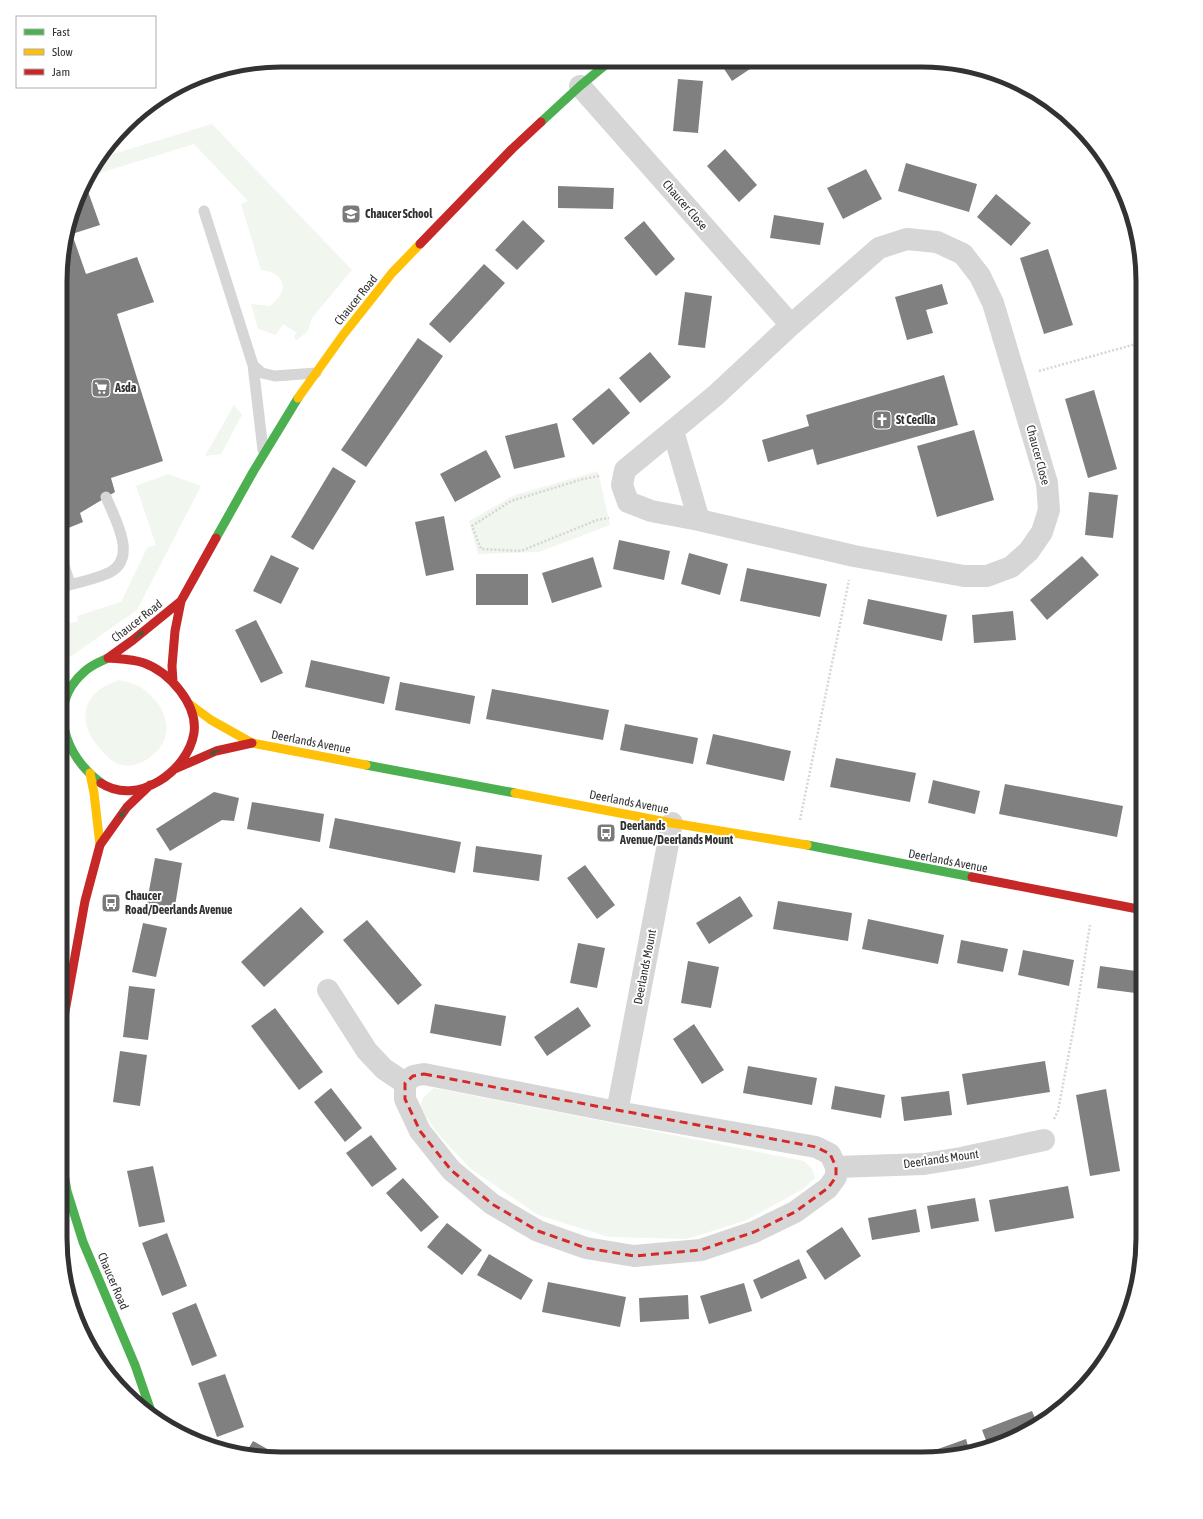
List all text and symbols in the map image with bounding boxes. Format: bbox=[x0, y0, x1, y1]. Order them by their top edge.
legend bbox=[16, 16, 156, 88]
text: Fast bbox=[52, 25, 70, 39]
text: Slow bbox=[52, 45, 73, 59]
text: Jam bbox=[52, 65, 70, 79]
street label: Chaucer Close bbox=[660, 177, 710, 233]
school or university icon: Chaucer School bbox=[340, 203, 362, 225]
place label: Chaucer School bbox=[365, 207, 433, 221]
street label: Chaucer Road bbox=[331, 272, 381, 328]
supermarket icon: Asda bbox=[90, 377, 112, 399]
place label: Asda bbox=[114, 381, 137, 395]
church icon: St Cecilia bbox=[871, 409, 893, 431]
place label: St Cecilia bbox=[896, 413, 936, 427]
street label: Chaucer Close bbox=[1023, 424, 1053, 486]
street label: Chaucer Road bbox=[109, 597, 165, 645]
one-way arrow bbox=[134, 631, 145, 640]
street label: Deerlands Avenue bbox=[270, 727, 352, 757]
one-way arrow bbox=[208, 750, 220, 756]
street label: Deerlands Avenue bbox=[588, 787, 670, 817]
one-way arrow bbox=[118, 807, 127, 818]
place label: Deerlands Avenue/Deerlands Mount bbox=[619, 819, 734, 847]
bus stop icon: Deerlands Avenue/Deerlands Mount bbox=[595, 822, 617, 844]
street label: Deerlands Avenue bbox=[907, 846, 989, 876]
place label: Chaucer Road/Deerlands Avenue bbox=[125, 889, 233, 917]
bus stop icon: Chaucer Road/Deerlands Avenue bbox=[100, 892, 122, 914]
street label: Deerlands Mount bbox=[631, 928, 659, 1006]
street label: Deerlands Mount bbox=[902, 1147, 980, 1171]
street label: Chaucer Road bbox=[95, 1250, 131, 1312]

